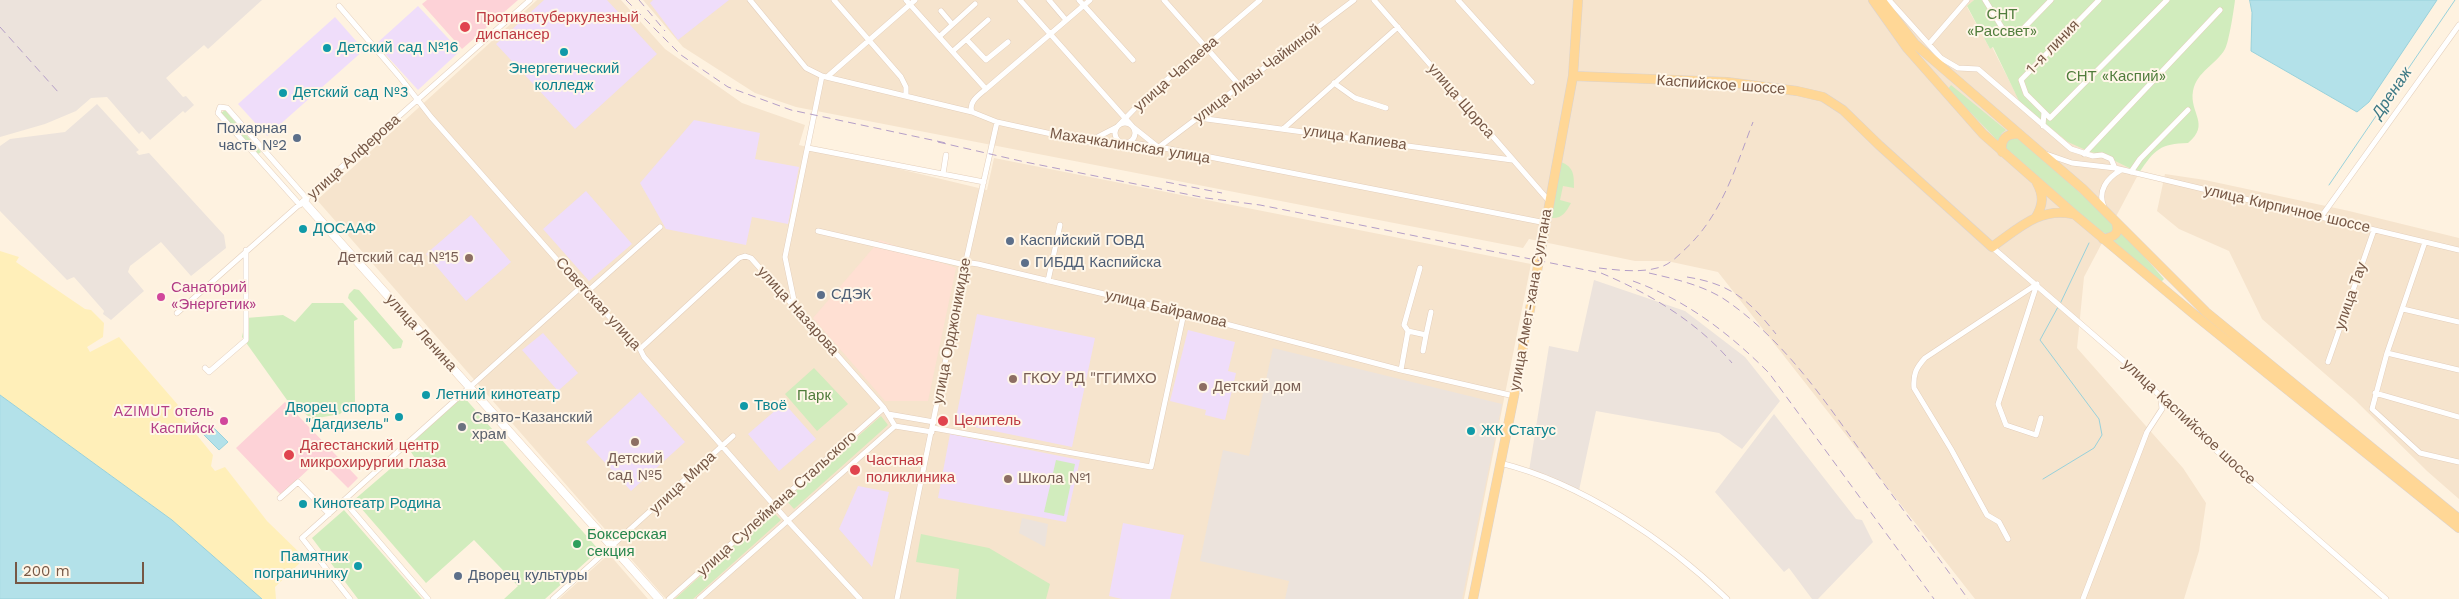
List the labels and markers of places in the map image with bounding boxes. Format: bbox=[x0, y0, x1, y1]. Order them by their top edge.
place label: Противотуберкулезный диспансер bbox=[476, 9, 639, 44]
marker: Противотуберкулезный диспансер bbox=[458, 20, 472, 34]
place label: Детский сад №16 bbox=[337, 39, 459, 57]
marker: Детский сад №16 bbox=[321, 42, 333, 54]
marker: Энергетический колледж bbox=[558, 46, 570, 58]
place label: Энергетический колледж bbox=[509, 60, 619, 95]
place label: Детский сад №3 bbox=[293, 84, 409, 102]
marker: Детский сад №3 bbox=[277, 87, 289, 99]
place label: Пожарная часть №2 bbox=[217, 120, 287, 155]
marker: Пожарная часть №2 bbox=[291, 132, 303, 144]
place label: ДОСААФ bbox=[313, 220, 376, 238]
marker: ДОСААФ bbox=[297, 223, 309, 235]
place label: Каспийский ГОВД bbox=[1020, 232, 1144, 250]
marker: Каспийский ГОВД bbox=[1004, 235, 1016, 247]
place label: Детский сад №15 bbox=[338, 249, 459, 267]
marker: Детский сад №15 bbox=[463, 252, 475, 264]
place label: ГИБДД Каспийска bbox=[1035, 254, 1161, 272]
marker: ГИБДД Каспийска bbox=[1019, 257, 1031, 269]
place label: Санаторий «Энергетик» bbox=[171, 279, 256, 314]
place label: СДЭК bbox=[831, 286, 871, 304]
marker: СДЭК bbox=[815, 289, 827, 301]
marker: Санаторий «Энергетик» bbox=[155, 291, 167, 303]
place label: ГКОУ РД "ГГИМХО bbox=[1023, 370, 1157, 388]
marker: ГКОУ РД "ГГИМХО bbox=[1007, 373, 1019, 385]
place label: Детский дом bbox=[1213, 378, 1301, 396]
marker: Детский дом bbox=[1197, 381, 1209, 393]
place label: Летний кинотеатр bbox=[436, 386, 560, 404]
marker: Летний кинотеатр bbox=[420, 389, 432, 401]
place label: Твоё bbox=[754, 397, 787, 415]
place label: Дворец спорта "Дагдизель" bbox=[285, 399, 389, 434]
marker: Твоё bbox=[738, 400, 750, 412]
place label: AZIMUT отель Каспийск bbox=[113, 403, 214, 438]
place label: Свято-Казанский храм bbox=[472, 409, 593, 444]
marker: Дворец спорта "Дагдизель" bbox=[393, 411, 405, 423]
place label: Целитель bbox=[954, 412, 1021, 430]
marker: Целитель bbox=[936, 414, 950, 428]
marker: AZIMUT отель Каспийск bbox=[218, 415, 230, 427]
marker: Свято-Казанский храм bbox=[456, 421, 468, 433]
place label: ЖК Статус bbox=[1481, 422, 1556, 440]
marker: ЖК Статус bbox=[1465, 425, 1477, 437]
marker: Детский сад №5 bbox=[629, 436, 641, 448]
place label: Дагестанский центр микрохирургии глаза bbox=[300, 437, 446, 472]
marker: Дагестанский центр микрохирургии глаза bbox=[282, 448, 296, 462]
place label: Детский сад №5 bbox=[607, 450, 663, 485]
place label: Частная поликлиника bbox=[866, 452, 955, 487]
marker: Частная поликлиника bbox=[848, 463, 862, 477]
place label: Школа №1 bbox=[1018, 470, 1091, 488]
marker: Школа №1 bbox=[1002, 473, 1014, 485]
place label: Кинотеатр Родина bbox=[313, 495, 441, 513]
marker: Кинотеатр Родина bbox=[297, 498, 309, 510]
place label: Боксерская секция bbox=[587, 526, 667, 561]
marker: Боксерская секция bbox=[571, 538, 583, 550]
place label: Памятник пограничнику bbox=[254, 548, 348, 583]
marker: Памятник пограничнику bbox=[352, 560, 364, 572]
place label: Дворец культуры bbox=[468, 567, 587, 585]
marker: Дворец культуры bbox=[452, 570, 464, 582]

